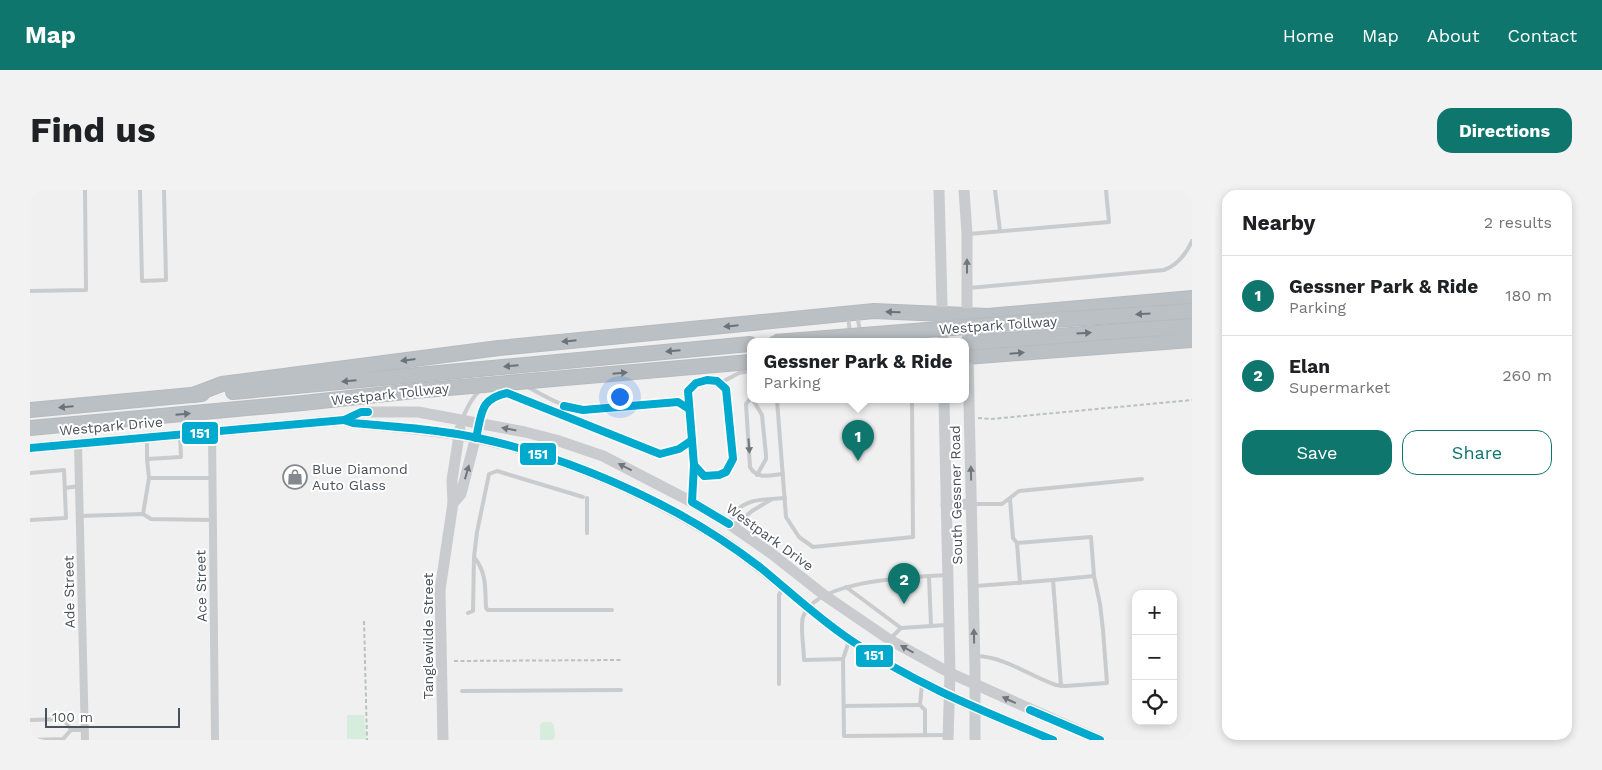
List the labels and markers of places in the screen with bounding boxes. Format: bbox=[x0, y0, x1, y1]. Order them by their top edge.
pin: 1 bbox=[842, 420, 874, 461]
place label: Blue Diamond Auto Glass bbox=[312, 461, 408, 493]
shop icon: Blue Diamond Auto Glass bbox=[282, 464, 308, 490]
pin: 2 bbox=[888, 563, 920, 604]

